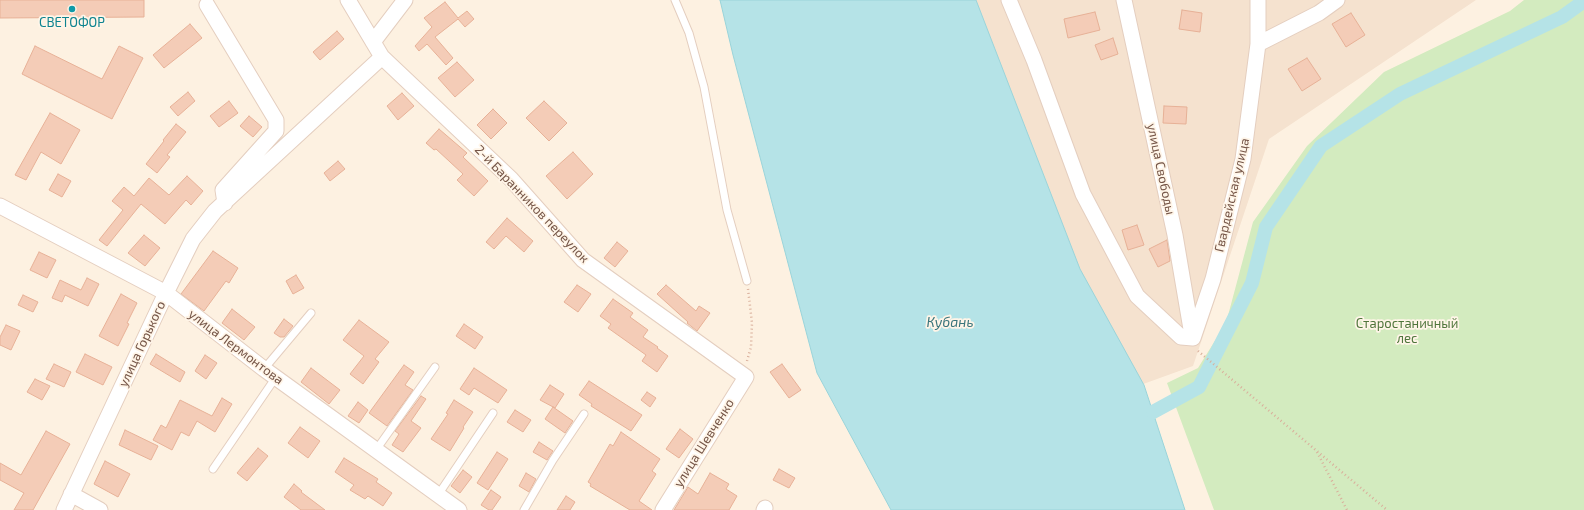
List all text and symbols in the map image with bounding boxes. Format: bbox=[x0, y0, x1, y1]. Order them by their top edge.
marker: СВЕТОФОР bbox=[67, 4, 77, 14]
place label: СВЕТОФОР bbox=[39, 15, 105, 31]
street label: улица Свободы bbox=[1144, 122, 1178, 216]
street label: Гвардейская улица bbox=[1211, 137, 1253, 253]
street label: 2-й Баранников переулок bbox=[472, 142, 592, 266]
street label: улица Горького bbox=[115, 298, 169, 390]
street label: улица Лермонтова bbox=[185, 306, 287, 388]
water label: Кубань bbox=[926, 314, 974, 330]
park label: Старостаничный лес bbox=[1356, 316, 1458, 347]
street label: улица Шевченко bbox=[671, 396, 737, 490]

